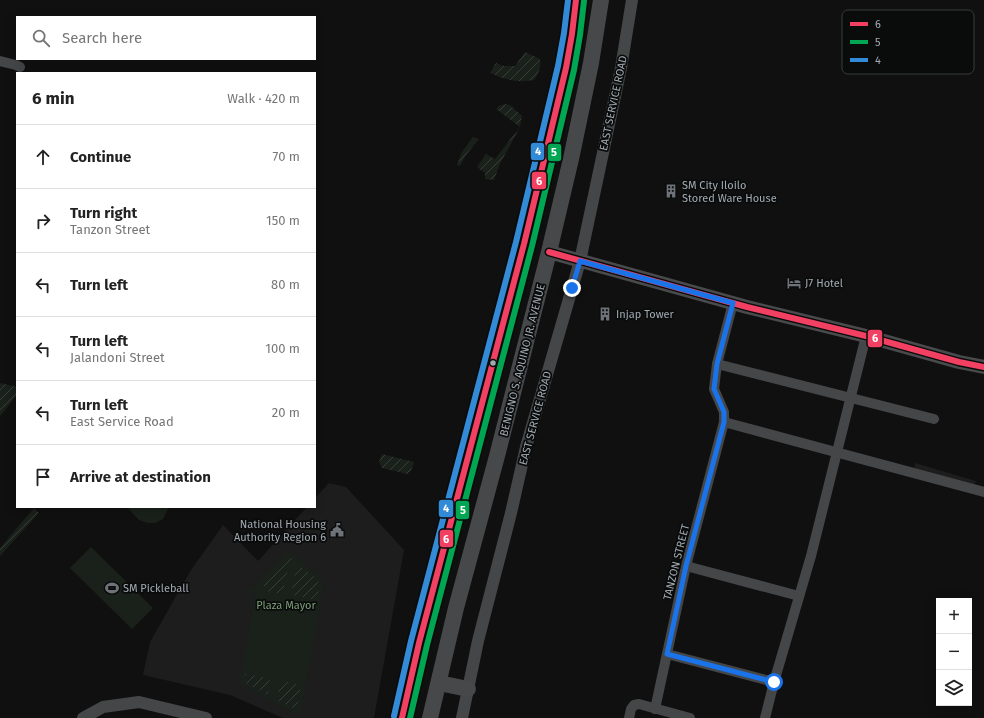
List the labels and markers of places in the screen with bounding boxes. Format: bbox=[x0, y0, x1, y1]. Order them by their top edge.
place label: SM City Iloilo Stored Ware House bbox=[682, 179, 777, 205]
building icon: SM City Iloilo Stored Ware House bbox=[663, 183, 679, 199]
hotel icon: J7 Hotel bbox=[786, 275, 802, 291]
place label: J7 Hotel bbox=[805, 277, 843, 290]
building icon: Injap Tower bbox=[597, 306, 613, 322]
place label: Injap Tower bbox=[616, 308, 675, 321]
unlabelled marker bbox=[488, 358, 498, 368]
place label: National Housing Authority Region 6 bbox=[234, 518, 326, 544]
public building icon: National Housing Authority Region 6 bbox=[329, 522, 345, 538]
sports icon: SM Pickleball bbox=[104, 580, 120, 596]
place label: SM Pickleball bbox=[123, 582, 189, 595]

